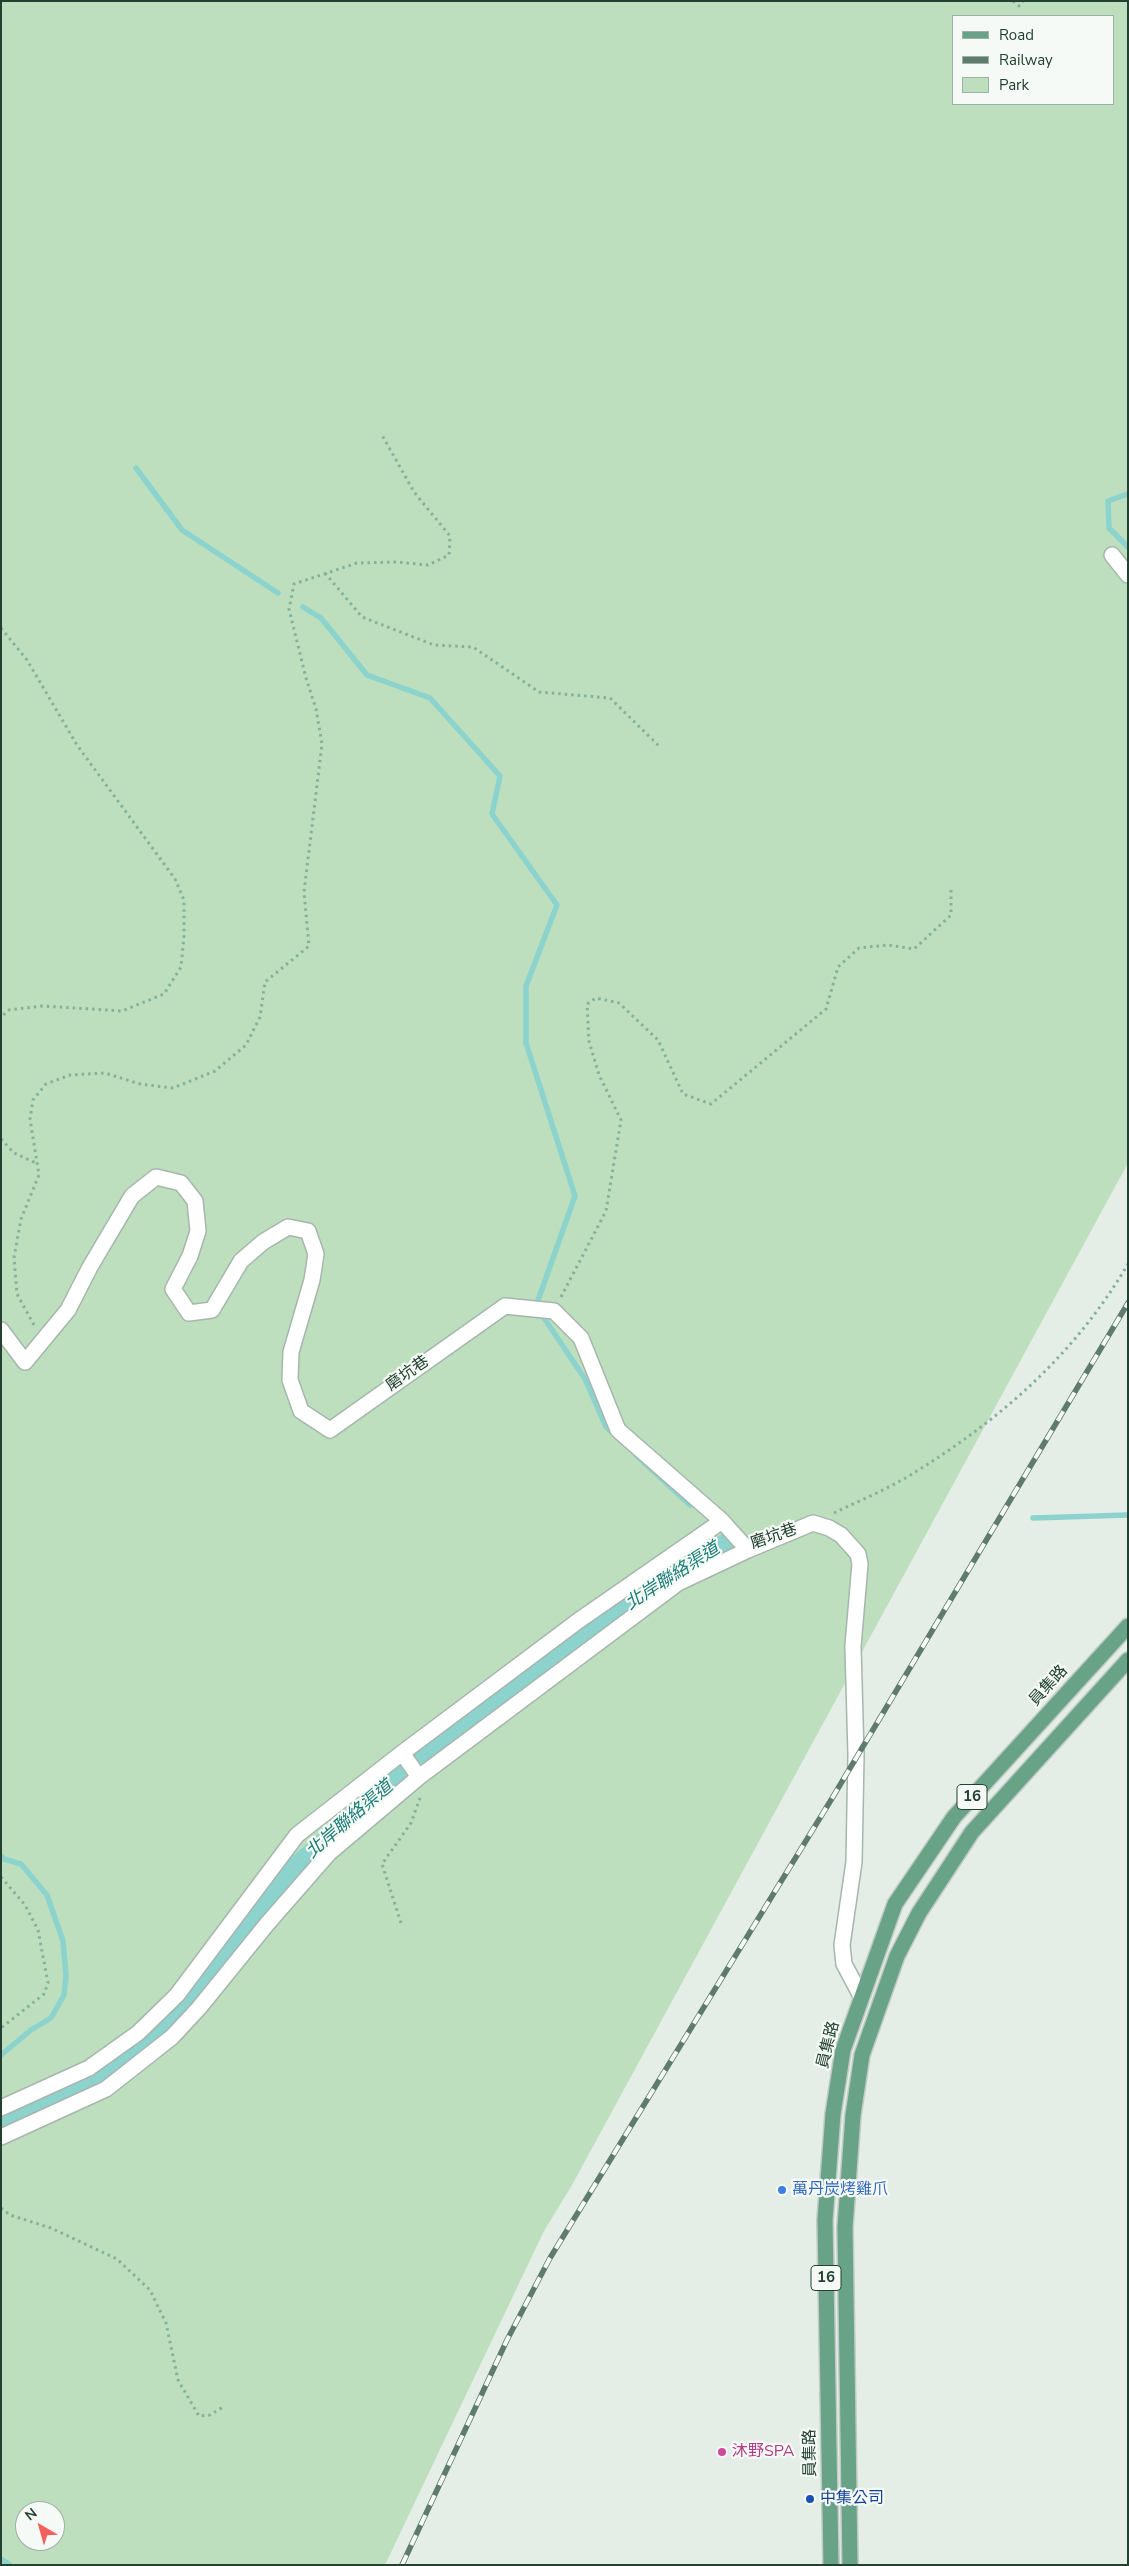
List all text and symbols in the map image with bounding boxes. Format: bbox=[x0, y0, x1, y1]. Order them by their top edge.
legend bbox=[952, 15, 1114, 105]
text: Road bbox=[999, 25, 1034, 45]
text: Railway bbox=[999, 50, 1053, 70]
text: Park bbox=[999, 75, 1029, 95]
street label: 磨坑巷 bbox=[383, 1352, 433, 1396]
street label: 磨坑巷 bbox=[748, 1520, 800, 1554]
water label: 北岸聯絡渠道 bbox=[622, 1539, 724, 1615]
street label: 員集路 bbox=[1026, 1662, 1072, 1710]
water label: 北岸聯絡渠道 bbox=[302, 1776, 398, 1864]
road number: 16 bbox=[957, 1784, 987, 1810]
street label: 員集路 bbox=[814, 2019, 844, 2071]
place label: 萬丹炭烤雞爪 bbox=[792, 2180, 888, 2200]
marker: 萬丹炭烤雞爪 bbox=[776, 2184, 788, 2196]
road number: 16 bbox=[811, 2266, 841, 2290]
street label: 員集路 bbox=[801, 2429, 821, 2477]
place label: 沐野SPA bbox=[732, 2442, 794, 2462]
marker: 沐野SPA bbox=[716, 2446, 728, 2458]
place label: 中集公司 bbox=[820, 2489, 884, 2509]
marker: 中集公司 bbox=[804, 2493, 816, 2505]
north arrow bbox=[15, 2501, 65, 2551]
text: N bbox=[21, 2504, 41, 2525]

